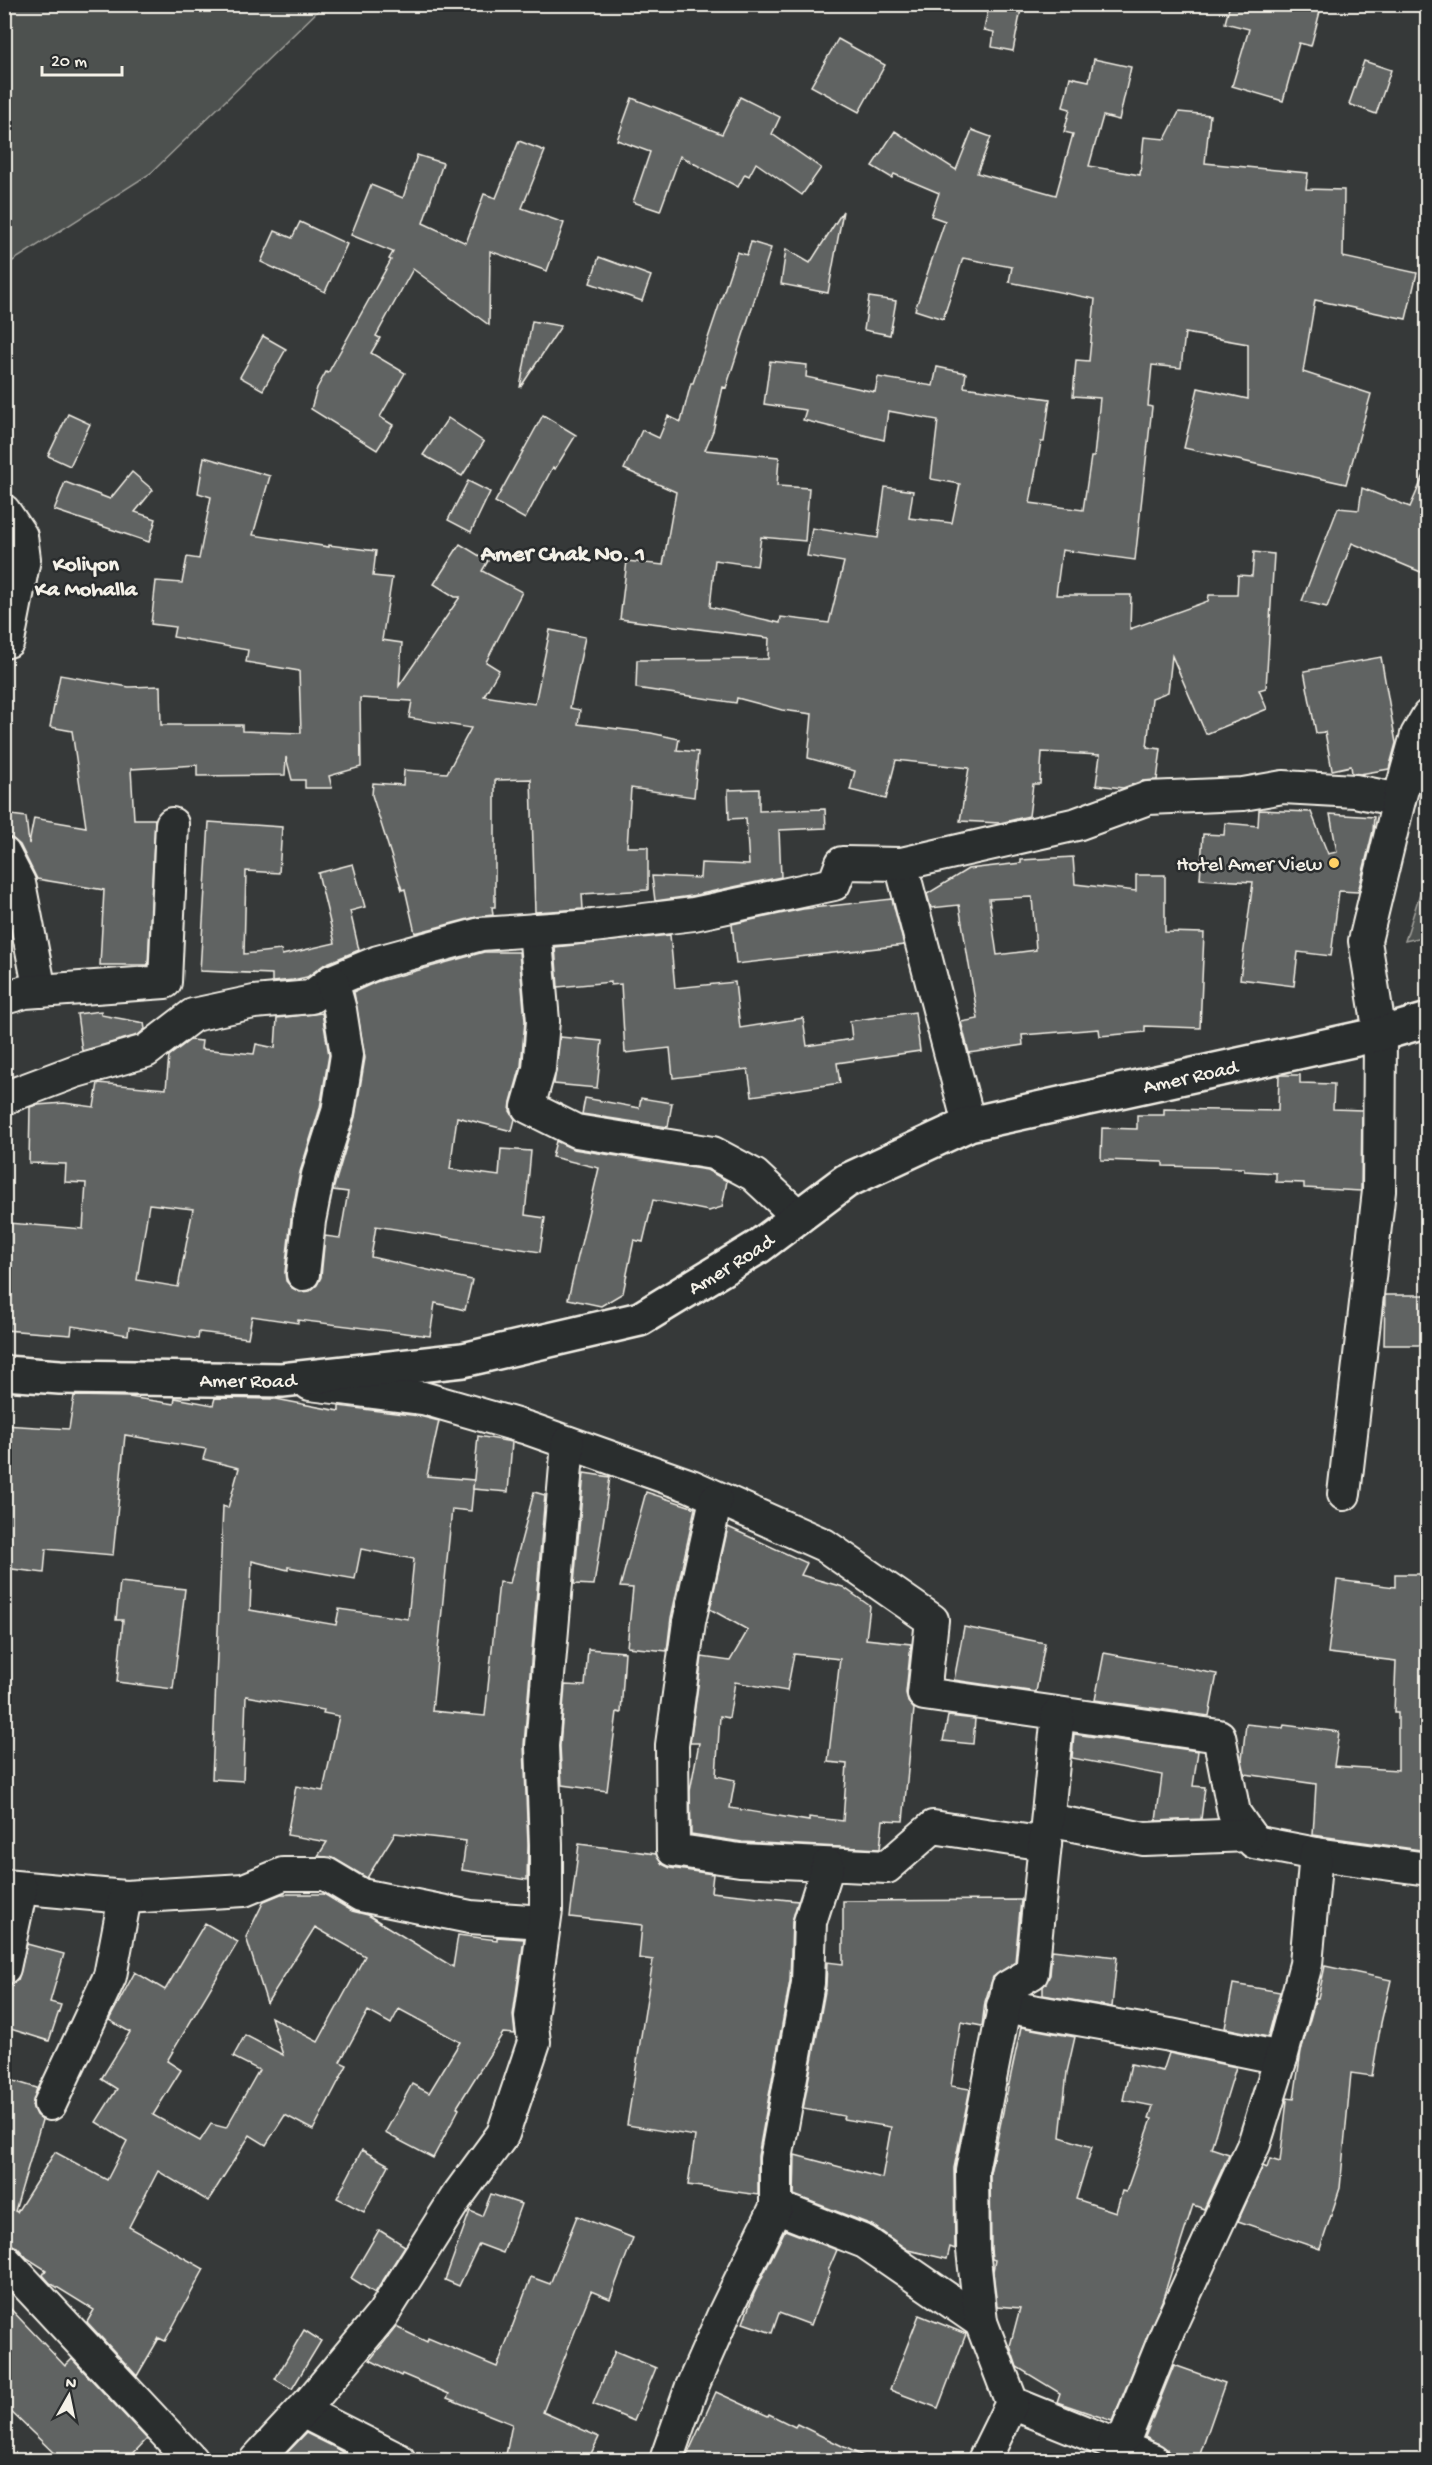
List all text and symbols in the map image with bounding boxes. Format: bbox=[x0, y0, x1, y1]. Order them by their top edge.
scale bar bbox=[42, 39, 122, 77]
text: 20 m bbox=[51, 52, 87, 73]
district label: Amer Chak No. 1 bbox=[480, 541, 645, 570]
district label: Koliyon Ka Mohalla bbox=[34, 553, 139, 604]
place label: Hotel Amer View bbox=[1176, 854, 1323, 879]
marker: Hotel Amer View bbox=[1327, 856, 1341, 870]
street label: Amer Road bbox=[1141, 1056, 1242, 1102]
street label: Amer Road bbox=[685, 1229, 782, 1303]
street label: Amer Road bbox=[199, 1369, 299, 1396]
north arrow bbox=[39, 2366, 99, 2426]
text: N bbox=[64, 2374, 78, 2395]

